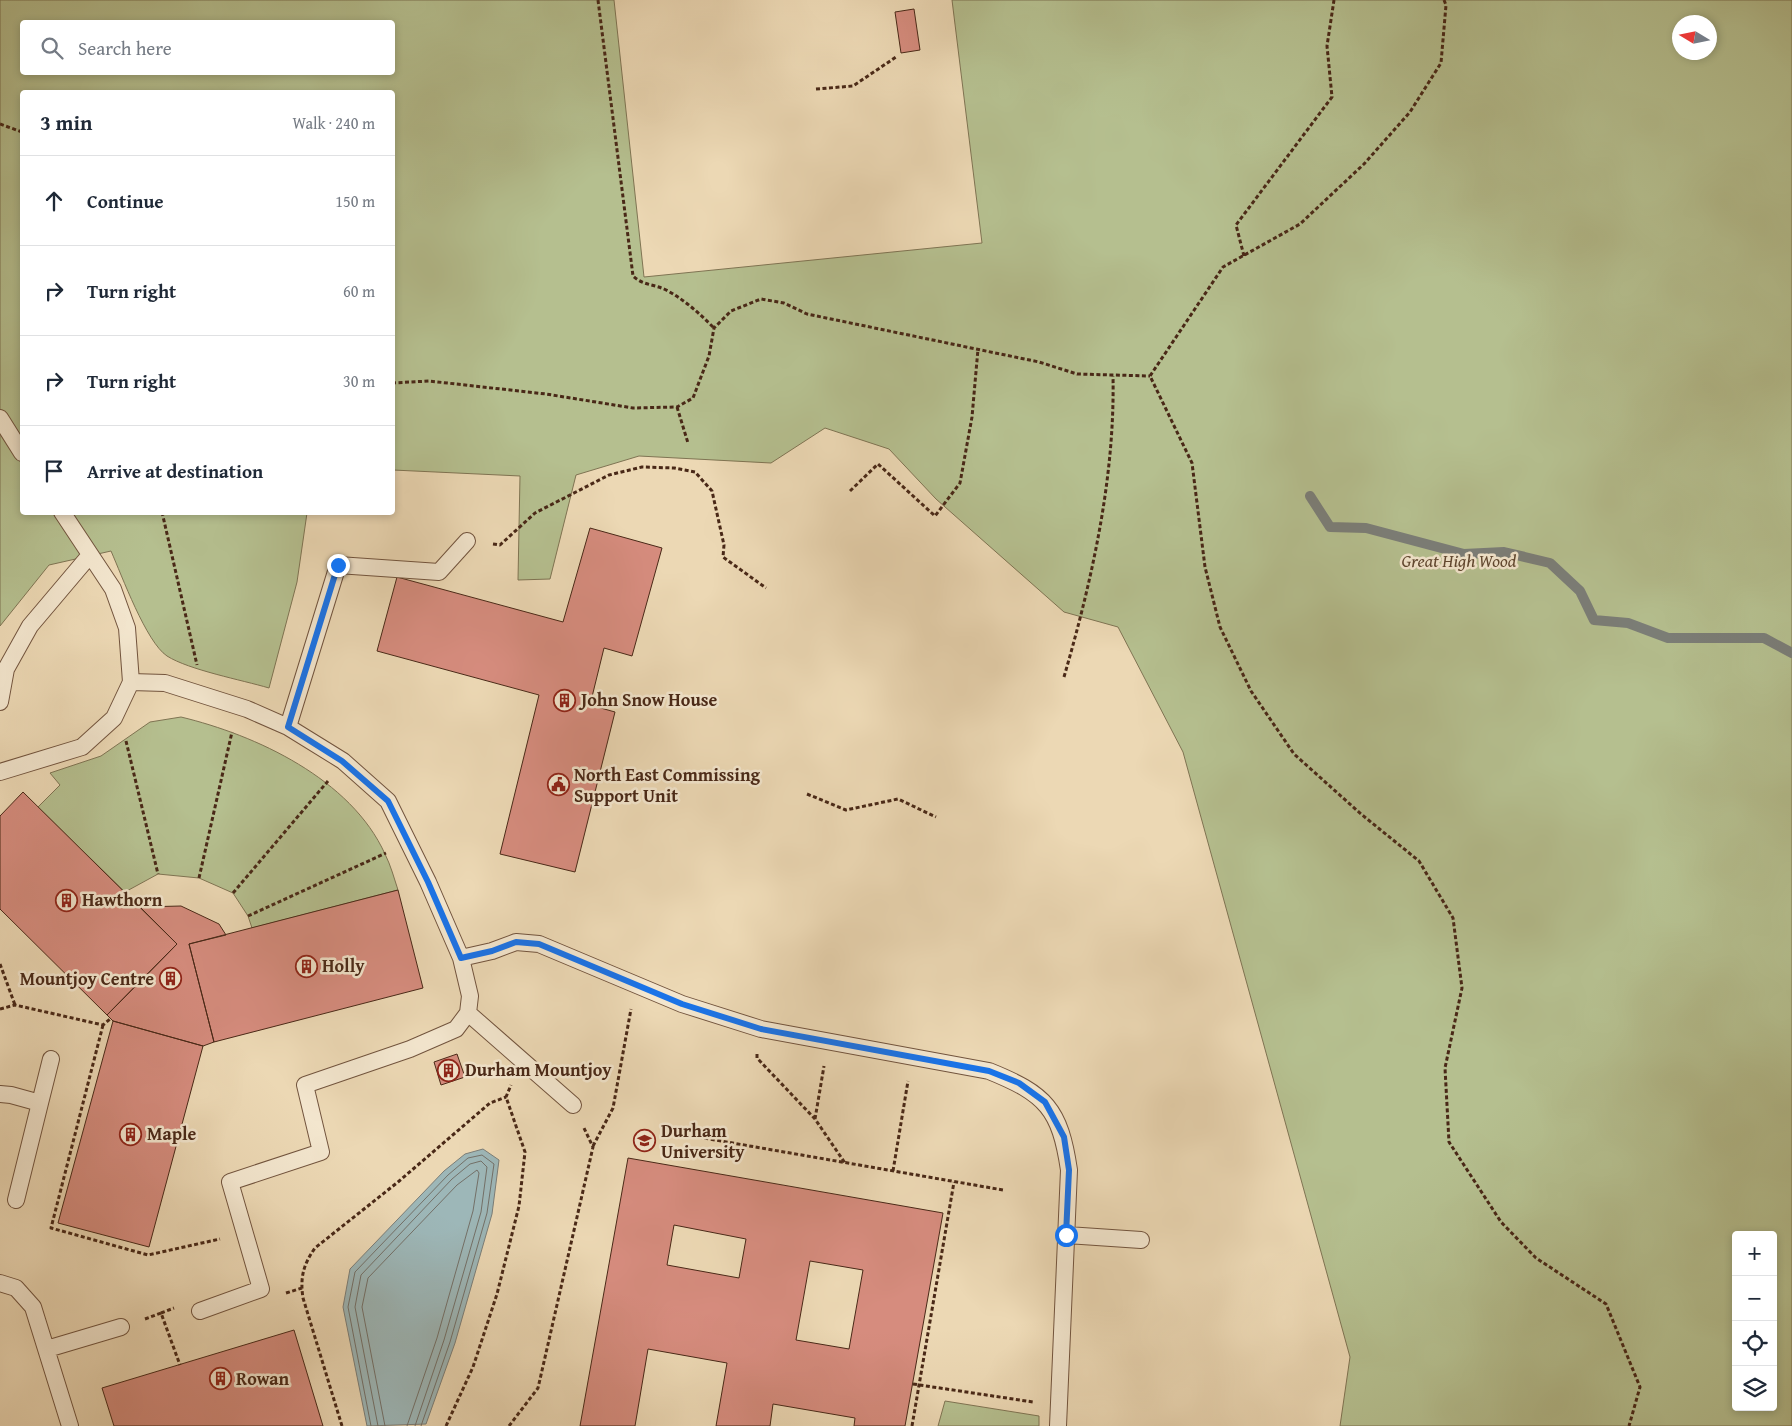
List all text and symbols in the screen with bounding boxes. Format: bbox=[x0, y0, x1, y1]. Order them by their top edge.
north arrow bbox=[1672, 15, 1717, 60]
search box bbox=[20, 20, 395, 75]
icon: search bbox=[38, 34, 66, 62]
text: Search here bbox=[78, 34, 172, 62]
text: 3 min bbox=[40, 107, 92, 138]
text: Walk · 240 m bbox=[292, 111, 375, 135]
icon: ahead bbox=[40, 187, 68, 215]
text: Continue bbox=[87, 187, 164, 215]
text: 150 m bbox=[335, 189, 375, 213]
icon: right bbox=[40, 277, 68, 305]
text: Turn right bbox=[87, 277, 176, 305]
text: 60 m bbox=[343, 279, 375, 303]
icon: right bbox=[40, 367, 68, 395]
text: Turn right bbox=[87, 367, 176, 395]
text: 30 m bbox=[343, 369, 375, 393]
icon: arrive bbox=[40, 457, 68, 485]
text: Arrive at destination bbox=[87, 457, 263, 485]
park label: Great High Wood bbox=[1402, 547, 1517, 574]
route end bbox=[327, 554, 350, 577]
place label: John Snow House bbox=[578, 686, 717, 713]
building icon: John Snow House bbox=[553, 688, 577, 712]
place label: North East Commissing Support Unit bbox=[574, 761, 761, 809]
public building icon: North East Commissing Support Unit bbox=[546, 773, 570, 797]
place label: Hawthorn bbox=[82, 886, 163, 913]
building icon: Hawthorn bbox=[54, 888, 78, 912]
place label: Holly bbox=[322, 952, 365, 979]
building icon: Holly bbox=[294, 954, 318, 978]
place label: Mountjoy Centre bbox=[20, 965, 154, 992]
building icon: Mountjoy Centre bbox=[158, 967, 182, 991]
place label: Durham Mountjoy bbox=[465, 1056, 612, 1083]
building icon: Durham Mountjoy bbox=[437, 1058, 461, 1082]
place label: Durham University bbox=[661, 1117, 745, 1165]
place label: Maple bbox=[147, 1120, 197, 1147]
building icon: Maple bbox=[119, 1122, 143, 1146]
school or university icon: Durham University bbox=[633, 1129, 657, 1153]
route start bbox=[1055, 1224, 1078, 1247]
map controls bbox=[1732, 1231, 1777, 1411]
button: + bbox=[1732, 1231, 1777, 1276]
button: − bbox=[1732, 1276, 1777, 1321]
button: locate bbox=[1732, 1321, 1777, 1366]
place label: Rowan bbox=[236, 1365, 289, 1392]
button: layers bbox=[1732, 1366, 1777, 1411]
building icon: Rowan bbox=[208, 1367, 232, 1391]

